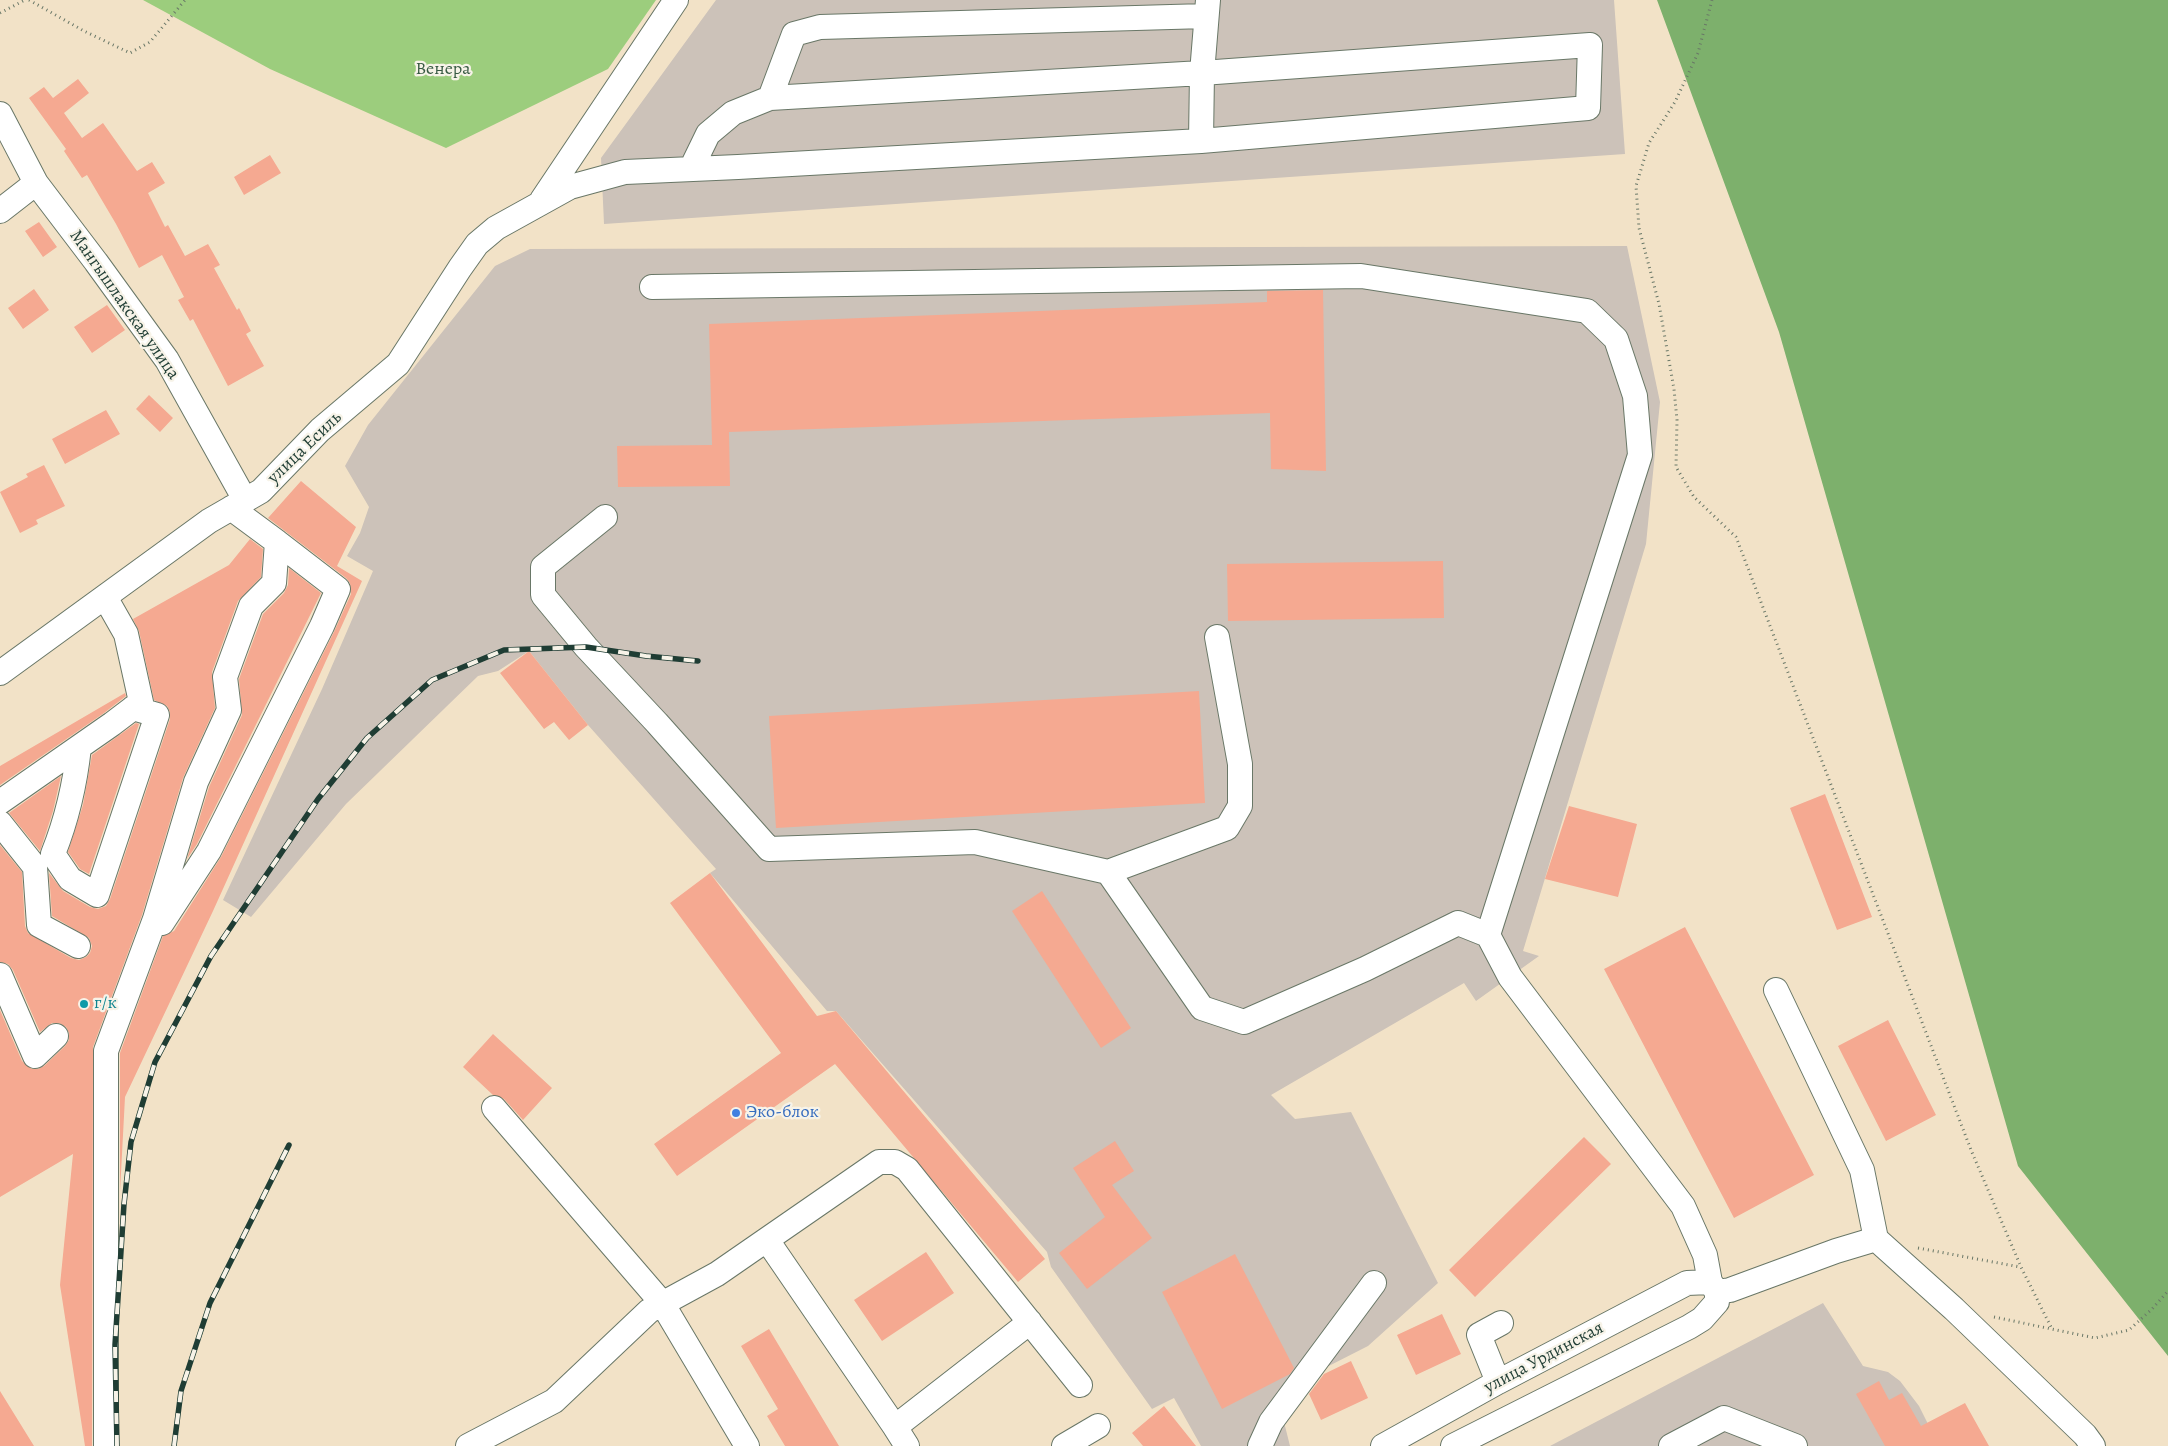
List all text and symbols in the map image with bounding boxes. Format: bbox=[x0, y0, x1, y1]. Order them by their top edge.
park label: Венера bbox=[415, 59, 471, 81]
street label: Мангышлакская улица bbox=[64, 226, 184, 384]
street label: улица Есиль bbox=[263, 407, 347, 489]
place label: г/к bbox=[94, 993, 117, 1015]
marker: г/к bbox=[78, 998, 90, 1010]
place label: Эко-блок bbox=[746, 1102, 819, 1124]
marker: Эко-блок bbox=[730, 1107, 742, 1119]
street label: улица Урдинская bbox=[1481, 1317, 1607, 1399]

